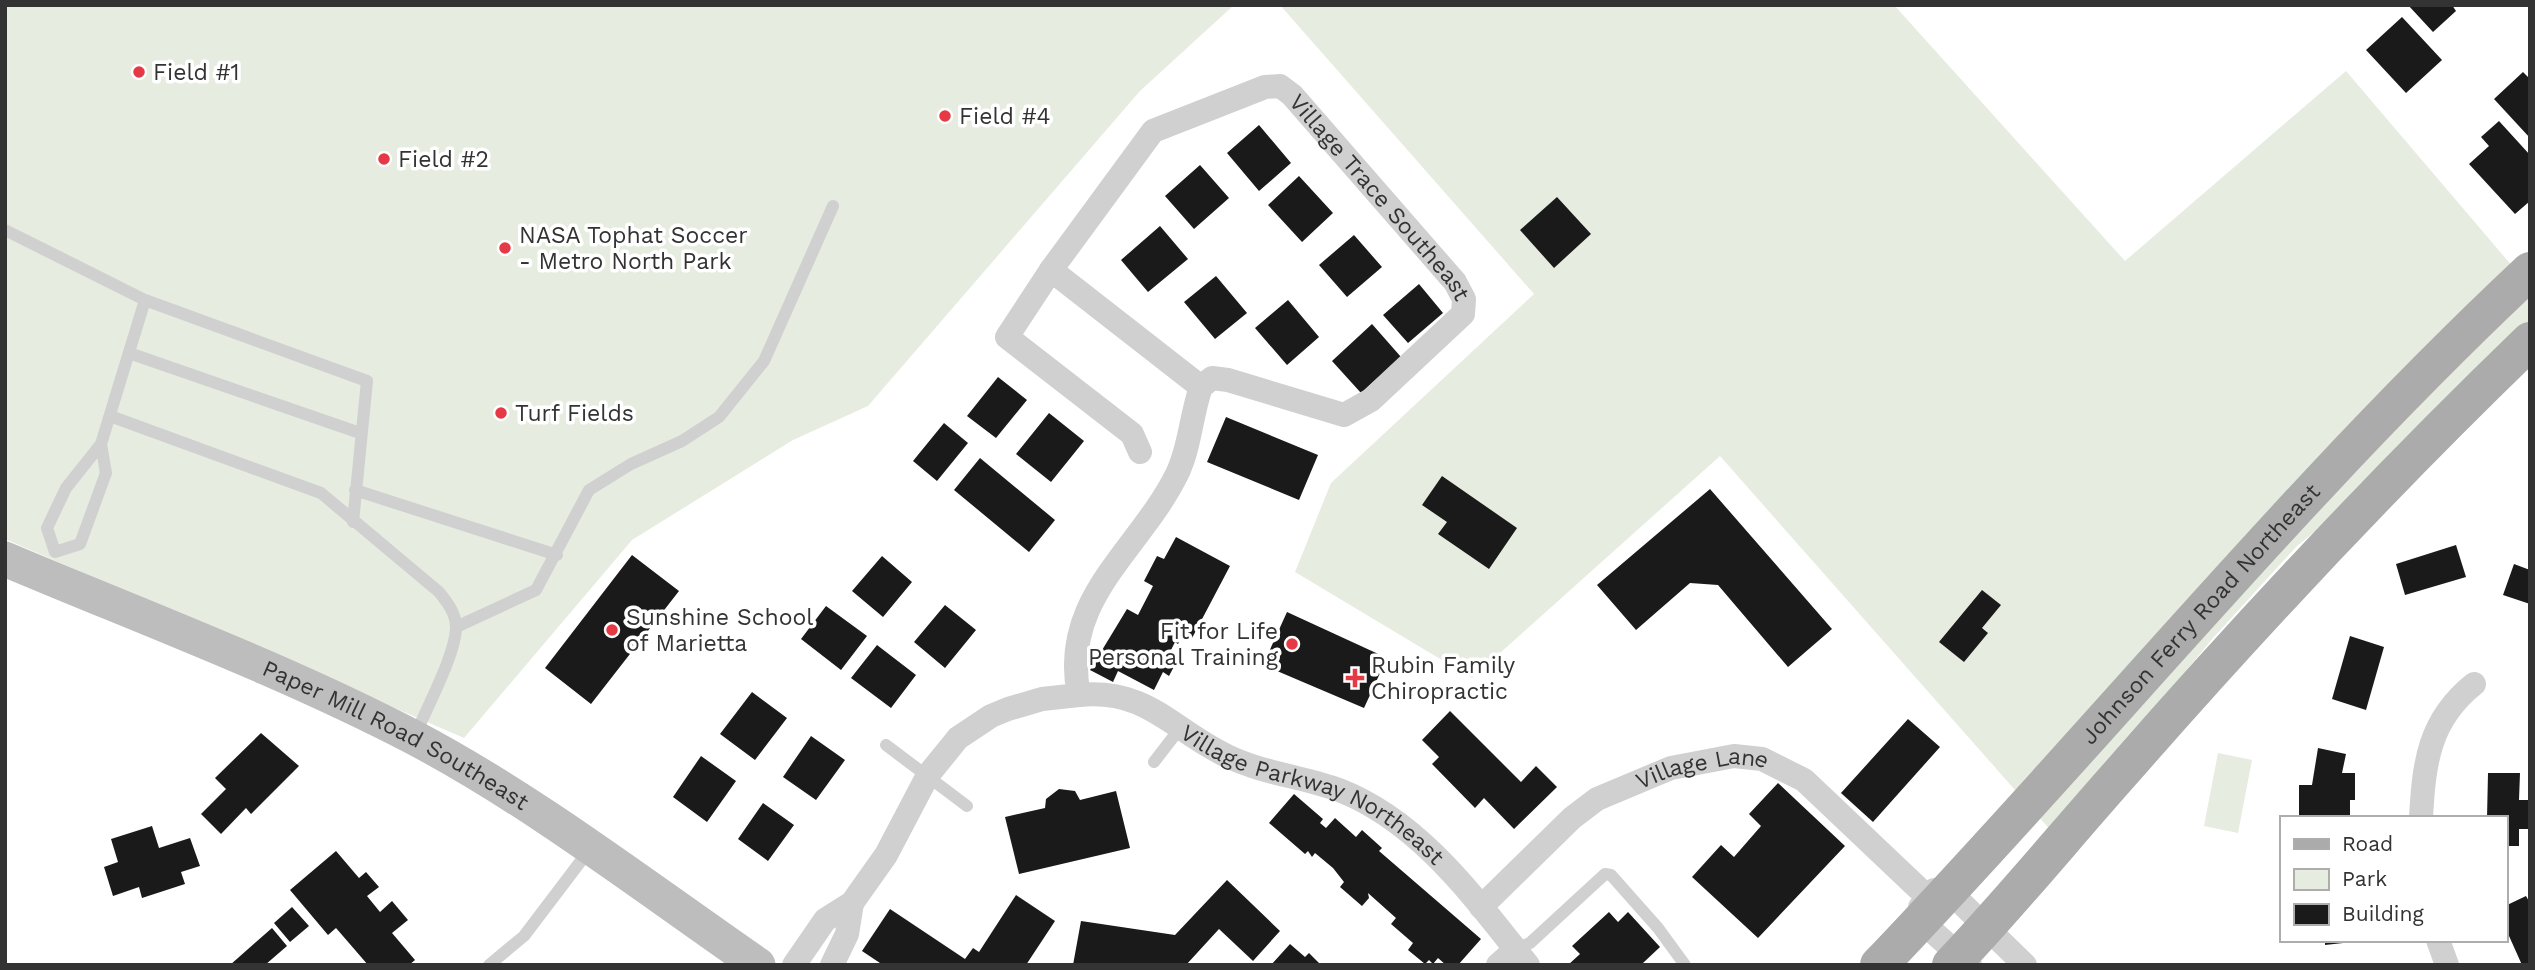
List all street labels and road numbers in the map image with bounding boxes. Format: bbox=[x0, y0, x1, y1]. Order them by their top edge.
street label: Village Trace Southeast bbox=[1284, 88, 1476, 306]
street label: Johnson Ferry Road Northeast bbox=[2075, 478, 2326, 750]
street label: Paper Mill Road Southeast bbox=[259, 654, 534, 816]
street label: Village Parkway Northeast bbox=[1176, 719, 1450, 870]
street label: Village Lane bbox=[1632, 742, 1774, 795]

